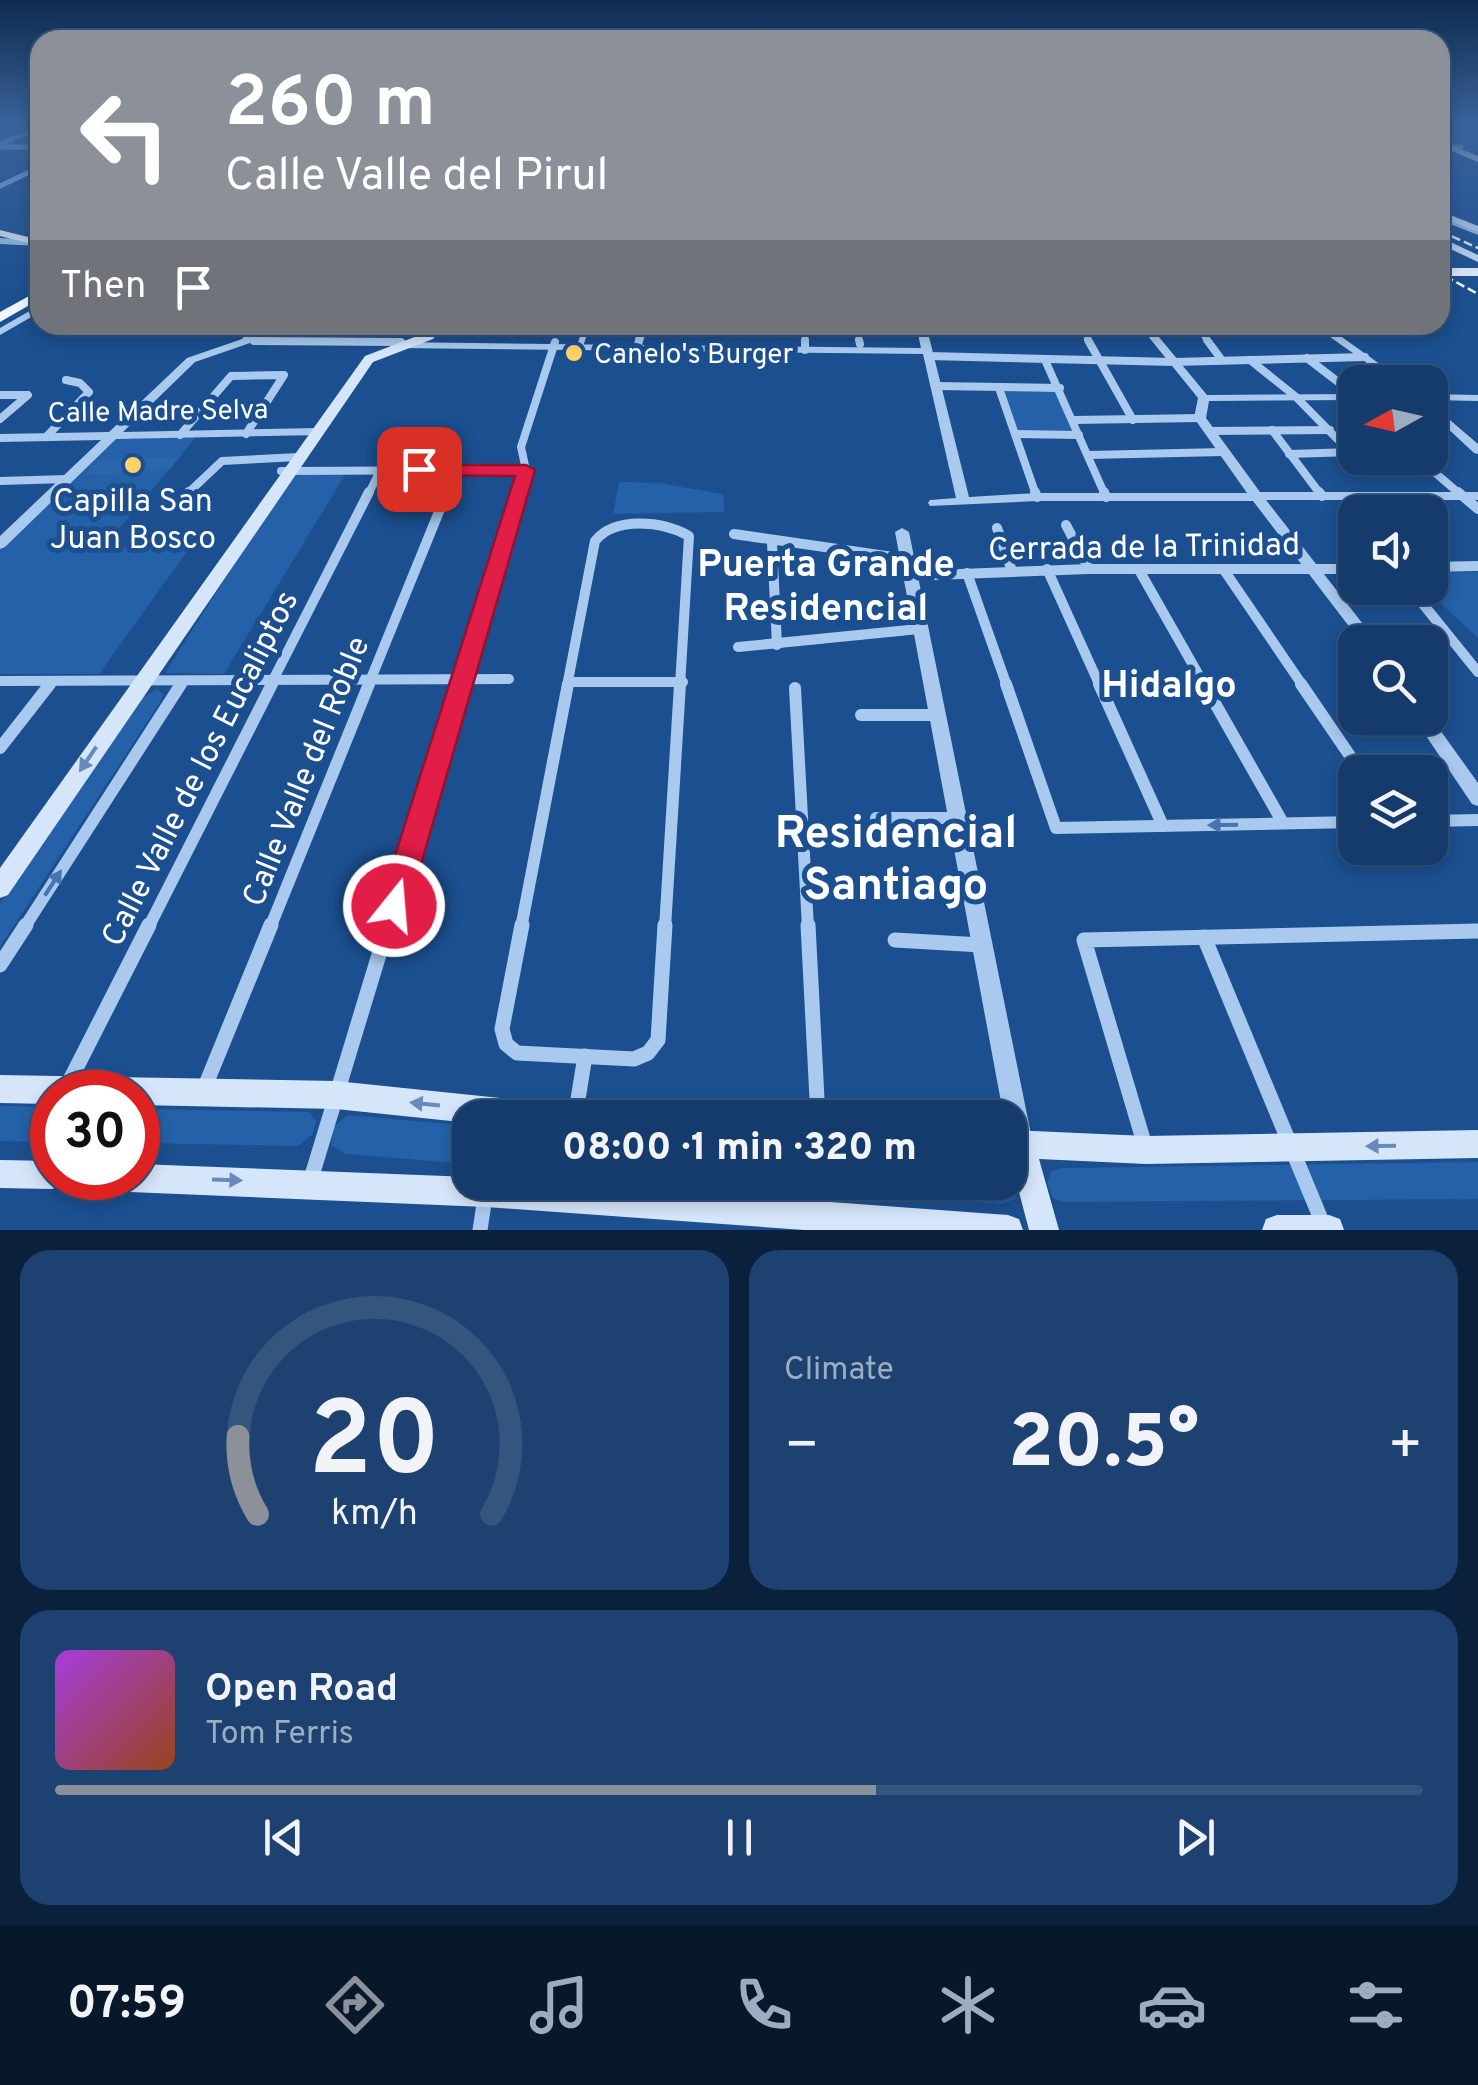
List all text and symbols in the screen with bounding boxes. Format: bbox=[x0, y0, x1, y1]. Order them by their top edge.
text: 260 m bbox=[225, 62, 436, 151]
icon: left bbox=[60, 70, 190, 200]
text: Calle Valle del Pirul bbox=[225, 149, 608, 206]
icon: arrive bbox=[166, 260, 221, 315]
text: Then bbox=[60, 263, 146, 312]
place label: Canelo's Burger bbox=[594, 338, 794, 374]
marker: Canelo's Burger bbox=[563, 342, 585, 364]
north arrow bbox=[1338, 365, 1448, 475]
map controls bbox=[1338, 365, 1448, 865]
street label: Calle Madre Selva bbox=[47, 393, 269, 433]
pin bbox=[377, 427, 462, 512]
icon: arrive bbox=[392, 442, 447, 497]
marker: Capilla San Juan Bosco bbox=[122, 454, 144, 476]
place label: Capilla San Juan Bosco bbox=[50, 483, 216, 560]
button: sound bbox=[1338, 495, 1448, 605]
street label: Cerrada de la Trinidad bbox=[988, 526, 1300, 572]
district label: Puerta Grande Residencial bbox=[697, 542, 955, 635]
street label: Calle Valle de los Eucaliptos bbox=[94, 585, 309, 954]
button: search bbox=[1338, 625, 1448, 735]
street label: Calle Valle del Roble bbox=[235, 631, 380, 913]
district label: Hidalgo bbox=[1101, 663, 1237, 712]
one-way arrow bbox=[79, 746, 98, 773]
button: layers bbox=[1338, 755, 1448, 865]
district label: Residencial Santiago bbox=[775, 807, 1017, 916]
one-way arrow bbox=[1206, 817, 1238, 833]
position arrow bbox=[342, 854, 446, 958]
one-way arrow bbox=[43, 870, 61, 897]
speed limit sign: 30 bbox=[30, 1070, 160, 1200]
one-way arrow bbox=[409, 1096, 441, 1112]
text: 08:00 · 1 min · 320 m bbox=[562, 1125, 917, 1174]
one-way arrow bbox=[1364, 1138, 1396, 1154]
one-way arrow bbox=[212, 1173, 244, 1189]
text: Climate bbox=[784, 1351, 894, 1391]
text: 20 bbox=[309, 1380, 440, 1512]
text: 20.5° bbox=[1008, 1399, 1199, 1494]
text: − bbox=[784, 1413, 819, 1483]
text: + bbox=[1388, 1413, 1423, 1483]
text: km/h bbox=[331, 1492, 418, 1538]
text: Open Road bbox=[205, 1666, 398, 1715]
text: Tom Ferris bbox=[205, 1715, 354, 1755]
icon: previous bbox=[256, 1810, 311, 1865]
icon: pause bbox=[712, 1810, 767, 1865]
icon: next bbox=[1168, 1810, 1223, 1865]
icon: directions bbox=[320, 1970, 390, 2040]
icon: music bbox=[524, 1970, 594, 2040]
icon: phone bbox=[729, 1970, 799, 2040]
icon: climate bbox=[933, 1970, 1003, 2040]
icon: car bbox=[1137, 1970, 1207, 2040]
icon: filters bbox=[1341, 1970, 1411, 2040]
text: 07:59 bbox=[67, 1977, 186, 2034]

